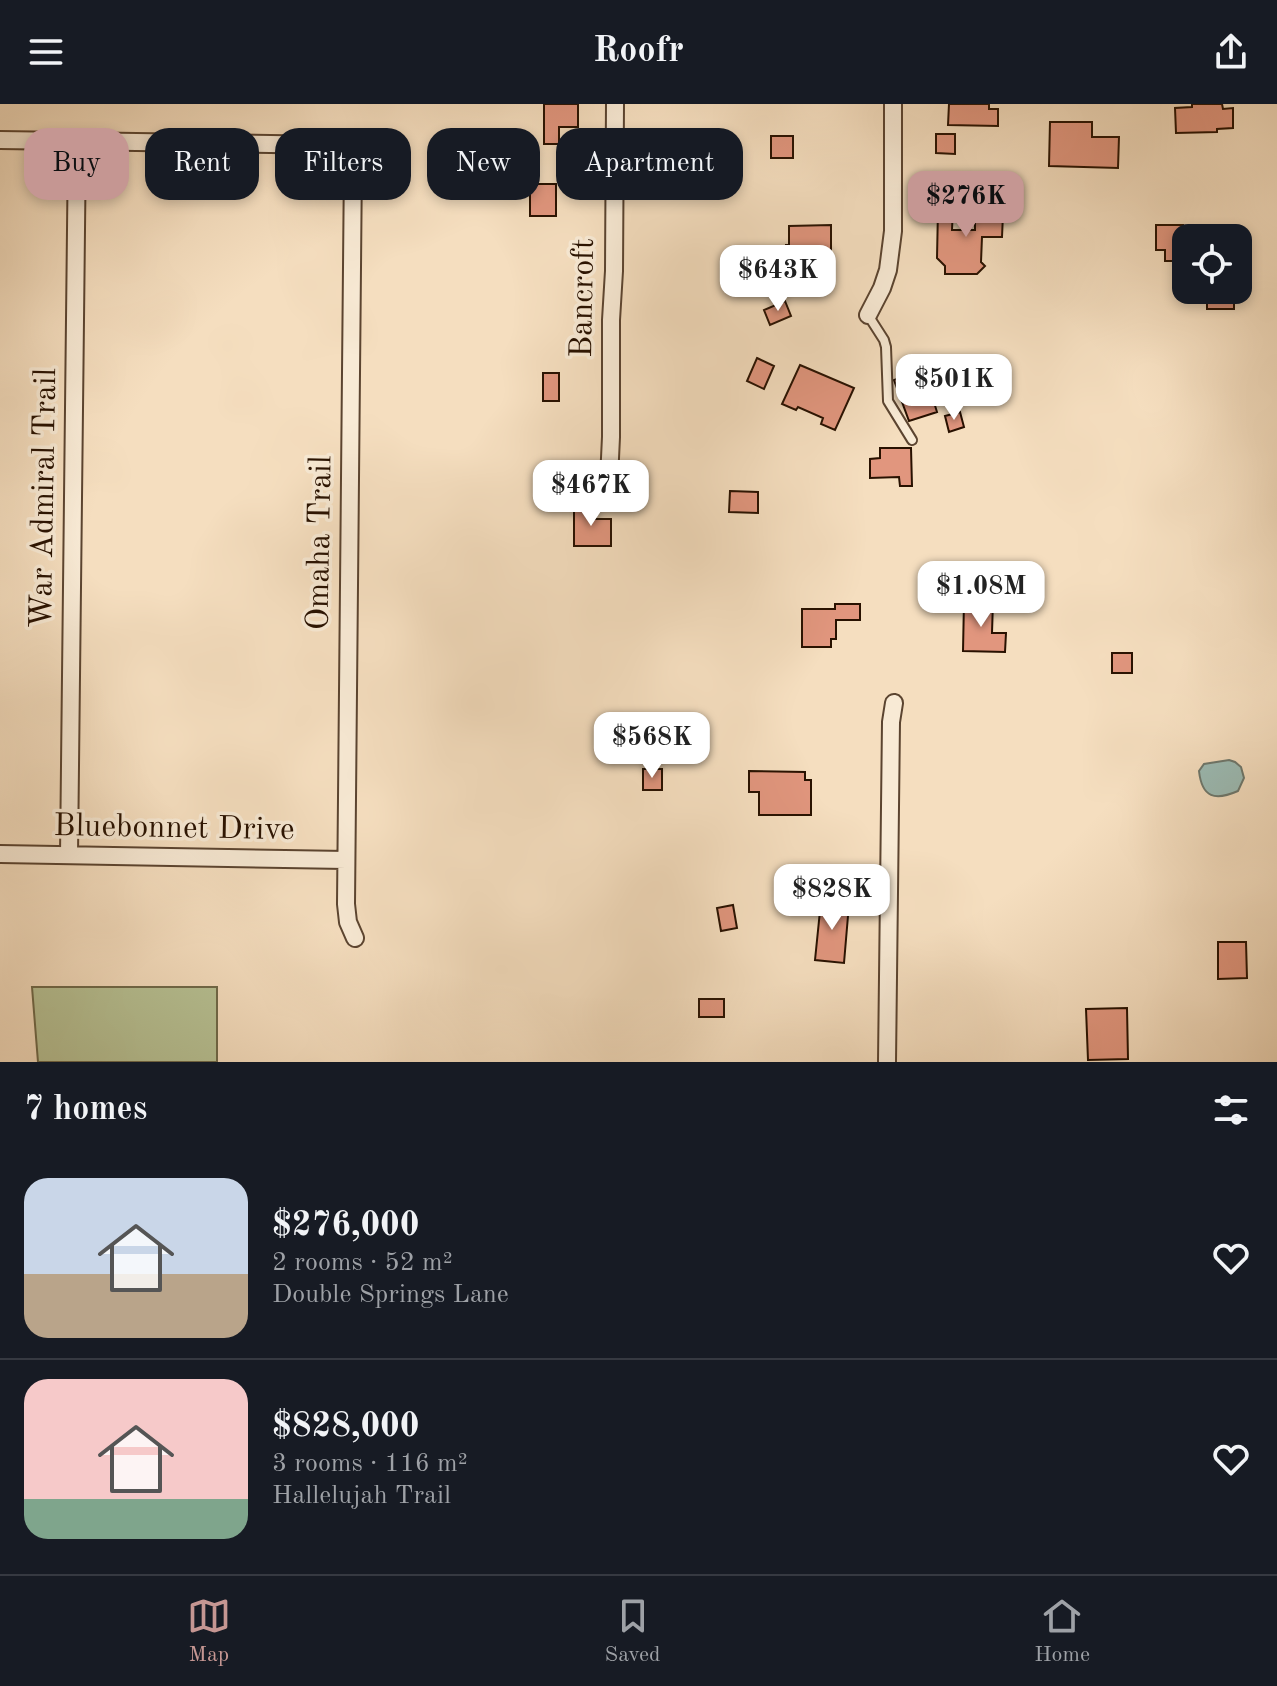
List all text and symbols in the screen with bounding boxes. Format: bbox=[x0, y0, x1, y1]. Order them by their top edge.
icon: menu bbox=[24, 30, 68, 74]
icon: share bbox=[1209, 30, 1253, 74]
text: Roofr bbox=[593, 34, 684, 70]
chip: Buy bbox=[24, 128, 129, 200]
chip: Rent bbox=[145, 128, 259, 200]
chip: Filters bbox=[275, 128, 411, 200]
chip: New bbox=[427, 128, 540, 200]
chip: Apartment bbox=[556, 128, 743, 200]
pin: $276K bbox=[910, 171, 1022, 239]
text: $276K bbox=[926, 184, 1006, 210]
map controls bbox=[1172, 224, 1252, 304]
button: locate bbox=[1172, 224, 1252, 304]
street label: Bancroft bbox=[567, 238, 601, 358]
pin: $643K bbox=[722, 245, 834, 313]
text: $643K bbox=[738, 258, 818, 284]
pin: $501K bbox=[898, 354, 1010, 422]
text: $501K bbox=[914, 367, 994, 393]
street label: War Admiral Trail bbox=[27, 368, 63, 628]
street label: Omaha Trail bbox=[303, 455, 339, 631]
pin: $467K bbox=[535, 460, 647, 528]
text: $467K bbox=[551, 473, 631, 499]
pin: $1.08M bbox=[916, 561, 1046, 629]
text: $1.08M bbox=[936, 574, 1026, 600]
pin: $568K bbox=[596, 712, 708, 780]
text: $568K bbox=[612, 725, 692, 751]
street label: Bluebonnet Drive bbox=[53, 811, 295, 847]
pin: $828K bbox=[776, 864, 888, 932]
text: $828K bbox=[792, 877, 872, 903]
icon: filters bbox=[1209, 1088, 1253, 1132]
text: 7 homes bbox=[24, 1093, 147, 1127]
text: $276,000 bbox=[272, 1209, 420, 1243]
icon: home bbox=[88, 1210, 184, 1306]
icon: heart bbox=[1209, 1236, 1253, 1280]
text: 2 rooms · 52 m² bbox=[272, 1250, 453, 1276]
text: Double Springs Lane bbox=[272, 1282, 509, 1308]
text: $828,000 bbox=[272, 1410, 420, 1444]
icon: home bbox=[88, 1411, 184, 1507]
icon: heart bbox=[1209, 1437, 1253, 1481]
text: 3 rooms · 116 m² bbox=[272, 1451, 468, 1477]
text: Hallelujah Trail bbox=[272, 1483, 451, 1509]
tab: Map bbox=[187, 1594, 231, 1669]
tab: Saved bbox=[605, 1594, 661, 1669]
tab: Home bbox=[1034, 1594, 1090, 1669]

